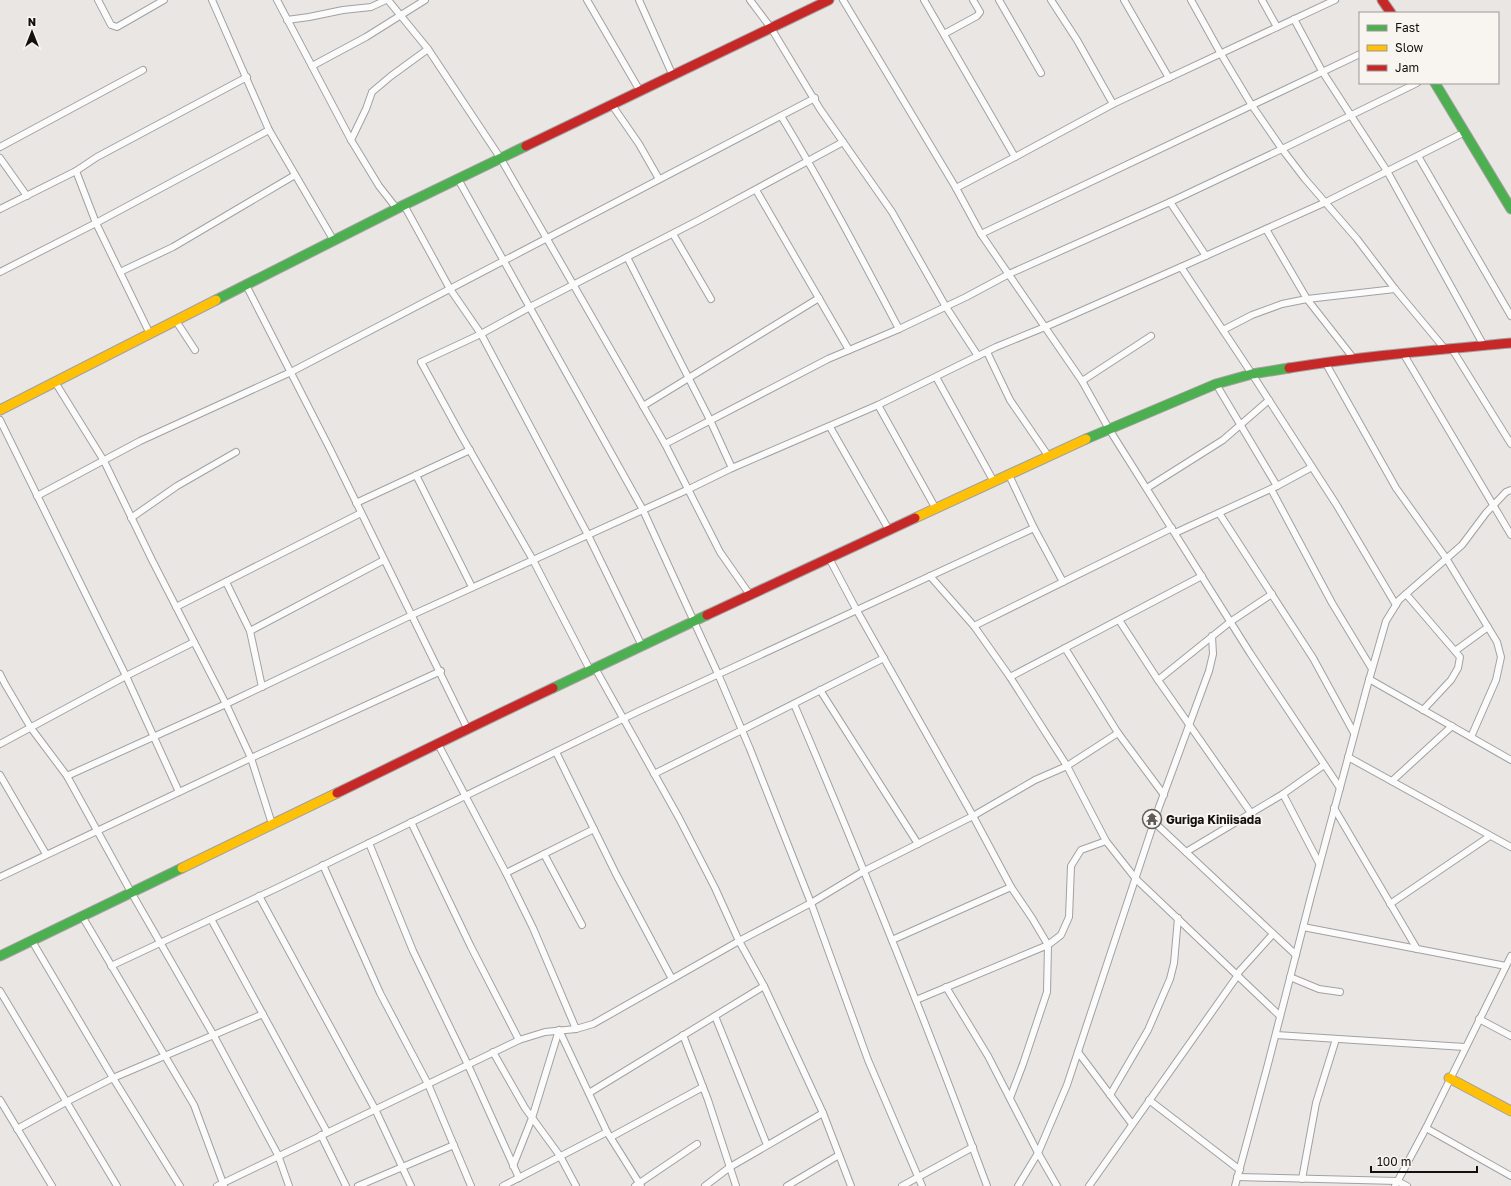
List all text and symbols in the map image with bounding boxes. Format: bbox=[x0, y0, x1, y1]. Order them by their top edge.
north arrow bbox=[12, 12, 52, 52]
legend bbox=[1359, 12, 1499, 84]
text: N bbox=[28, 15, 36, 28]
text: Fast bbox=[1395, 20, 1420, 35]
text: Slow bbox=[1395, 40, 1423, 55]
text: Jam bbox=[1395, 60, 1419, 75]
temple icon: Guriga Kiniisada bbox=[1141, 808, 1163, 830]
place label: Guriga Kiniisada bbox=[1166, 812, 1261, 827]
scale bar bbox=[1371, 1148, 1477, 1174]
text: 100 m bbox=[1377, 1154, 1411, 1169]

